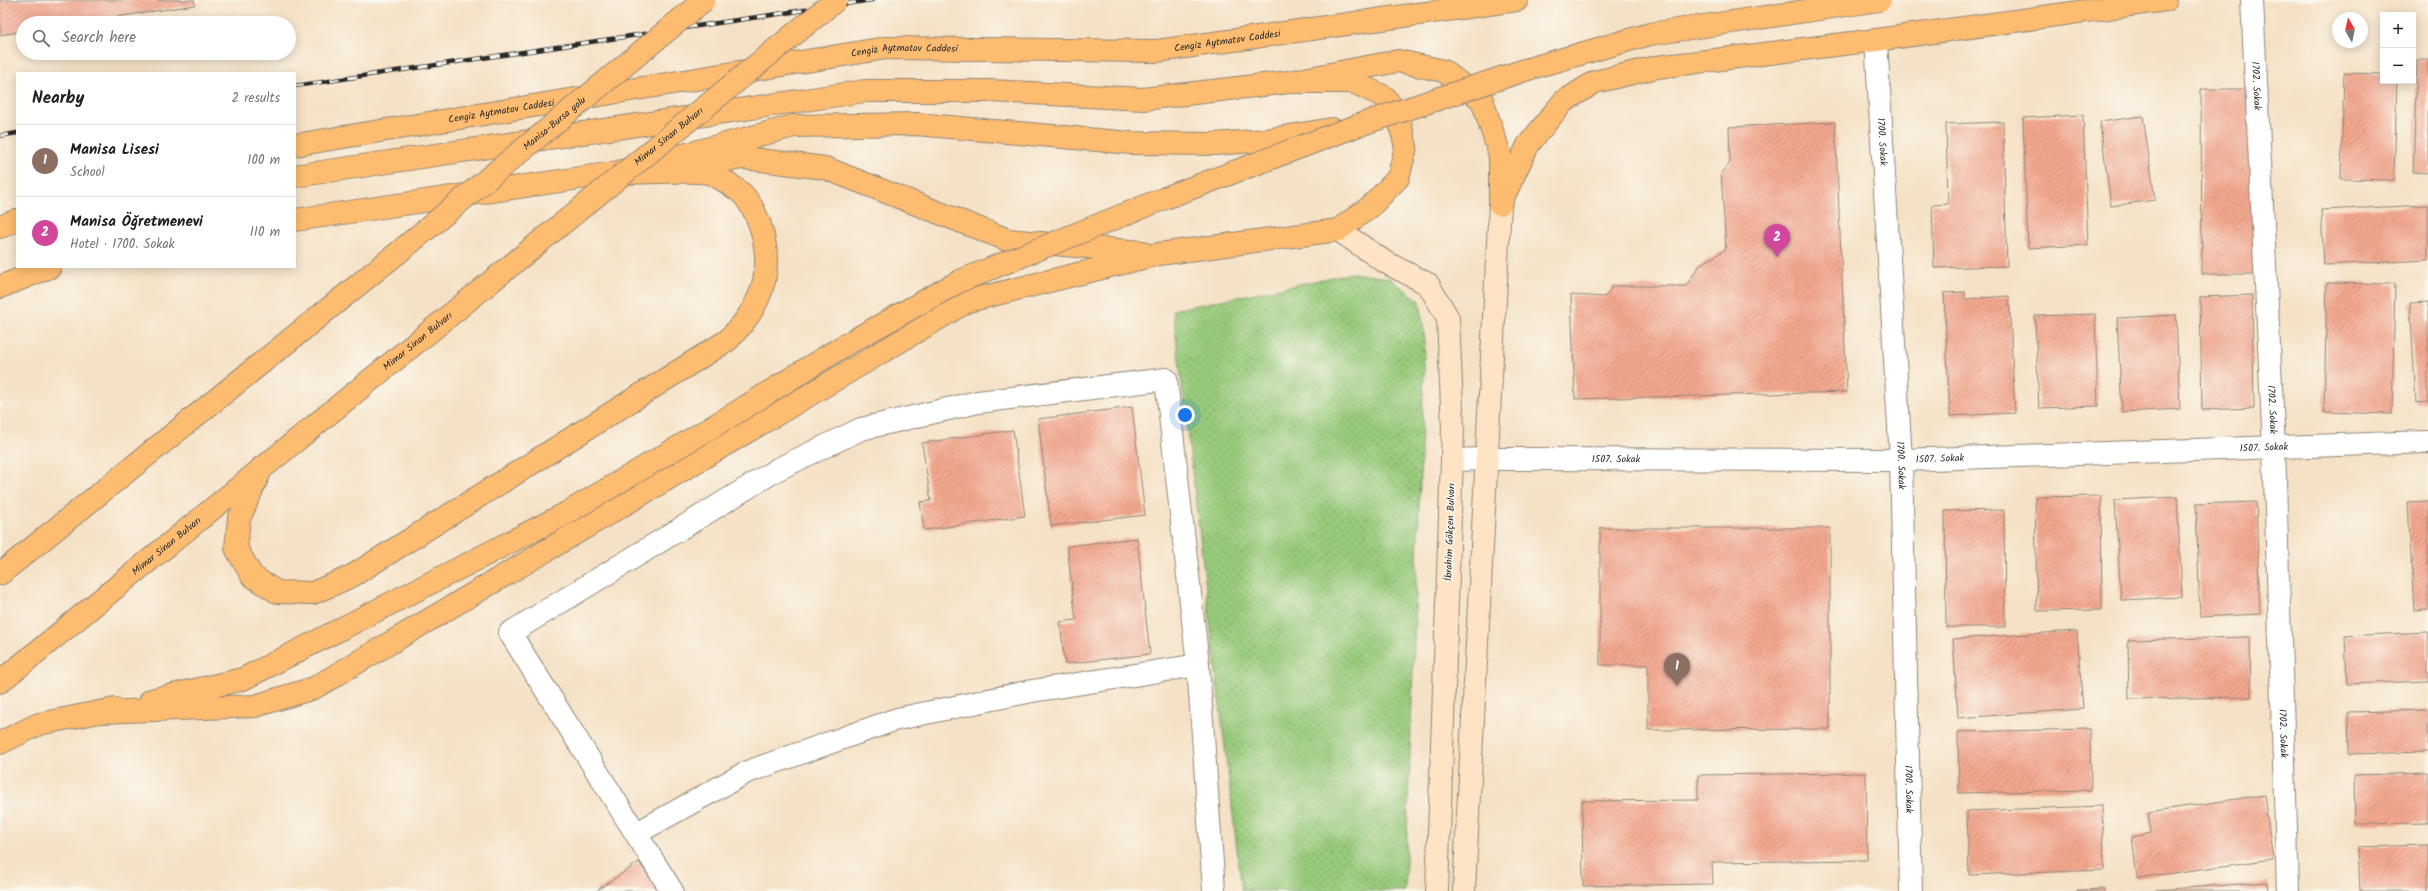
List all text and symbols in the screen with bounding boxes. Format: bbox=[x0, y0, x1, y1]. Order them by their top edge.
north arrow bbox=[2332, 12, 2368, 48]
map controls bbox=[2380, 12, 2416, 84]
button: + bbox=[2380, 12, 2416, 48]
search box bbox=[16, 16, 296, 60]
text: Search here bbox=[62, 26, 136, 50]
street label: Cengiz Aytmatov Caddesi bbox=[1173, 26, 1282, 56]
icon: search bbox=[30, 27, 52, 49]
street label: Cengiz Aytmatov Caddesi bbox=[850, 40, 958, 62]
button: − bbox=[2380, 48, 2416, 84]
street label: 1702. Sokak bbox=[2247, 61, 2265, 111]
text: Nearby bbox=[32, 85, 84, 112]
text: 2 results bbox=[232, 88, 280, 109]
street label: Manisa-Bursa yolu bbox=[519, 92, 590, 154]
street label: Cengiz Aytmatov Caddesi bbox=[447, 94, 556, 128]
street label: Mimar Sinan Bulvarı bbox=[630, 103, 707, 170]
street label: 1700. Sokak bbox=[1873, 117, 1891, 167]
text: Manisa Lisesi bbox=[70, 138, 159, 162]
text: 1 bbox=[43, 150, 47, 171]
text: 100 m bbox=[247, 150, 280, 171]
text: School bbox=[70, 162, 105, 183]
text: Manisa Öğretmenevi bbox=[70, 210, 203, 234]
text: 2 bbox=[41, 222, 49, 243]
text: 110 m bbox=[250, 222, 280, 243]
pin: 2 bbox=[1764, 224, 1790, 257]
text: Hotel · 1700. Sokak bbox=[70, 234, 175, 255]
street label: Mimar Sinan Bulvarı bbox=[379, 308, 456, 375]
street label: 1702. Sokak bbox=[2263, 385, 2281, 435]
your location bbox=[1175, 405, 1195, 425]
street label: 1507. Sokak bbox=[2239, 439, 2289, 456]
street label: 1700. Sokak bbox=[1892, 441, 1910, 490]
street label: 1507. Sokak bbox=[1915, 450, 1965, 467]
street label: 1507. Sokak bbox=[1592, 451, 1641, 467]
street label: İbrahim Gökçen Bulvarı bbox=[1440, 482, 1460, 581]
street label: Mimar Sinan Bulvarı bbox=[128, 513, 205, 579]
pin: 1 bbox=[1664, 653, 1690, 686]
street label: 1702. Sokak bbox=[2274, 709, 2292, 758]
street label: 1700. Sokak bbox=[1900, 765, 1917, 814]

